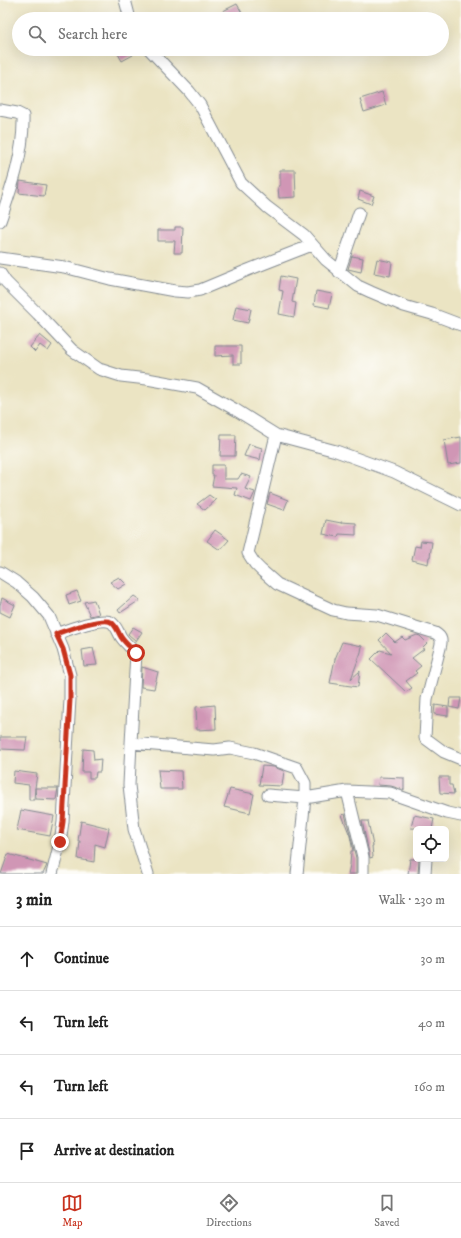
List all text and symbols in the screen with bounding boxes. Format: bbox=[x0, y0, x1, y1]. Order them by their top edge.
search box bbox=[12, 12, 449, 56]
icon: search bbox=[26, 23, 48, 45]
text: Search here bbox=[58, 25, 127, 44]
route start bbox=[127, 644, 145, 662]
map controls bbox=[413, 826, 449, 862]
button: locate bbox=[413, 826, 449, 862]
route end bbox=[51, 833, 69, 851]
text: 3 min bbox=[16, 889, 52, 911]
text: Walk · 230 m bbox=[379, 892, 445, 908]
icon: ahead bbox=[16, 948, 38, 970]
text: Continue bbox=[54, 949, 109, 968]
text: 30 m bbox=[421, 951, 445, 967]
icon: left bbox=[16, 1012, 38, 1034]
text: Turn left bbox=[54, 1013, 108, 1032]
text: 40 m bbox=[418, 1015, 445, 1031]
icon: left bbox=[16, 1076, 38, 1098]
text: Turn left bbox=[54, 1077, 108, 1096]
text: 160 m bbox=[414, 1079, 445, 1095]
icon: arrive bbox=[16, 1140, 38, 1162]
text: Arrive at destination bbox=[54, 1141, 174, 1160]
tab: Map bbox=[61, 1192, 83, 1230]
tab: Directions bbox=[206, 1192, 252, 1230]
tab: Saved bbox=[374, 1192, 400, 1230]

